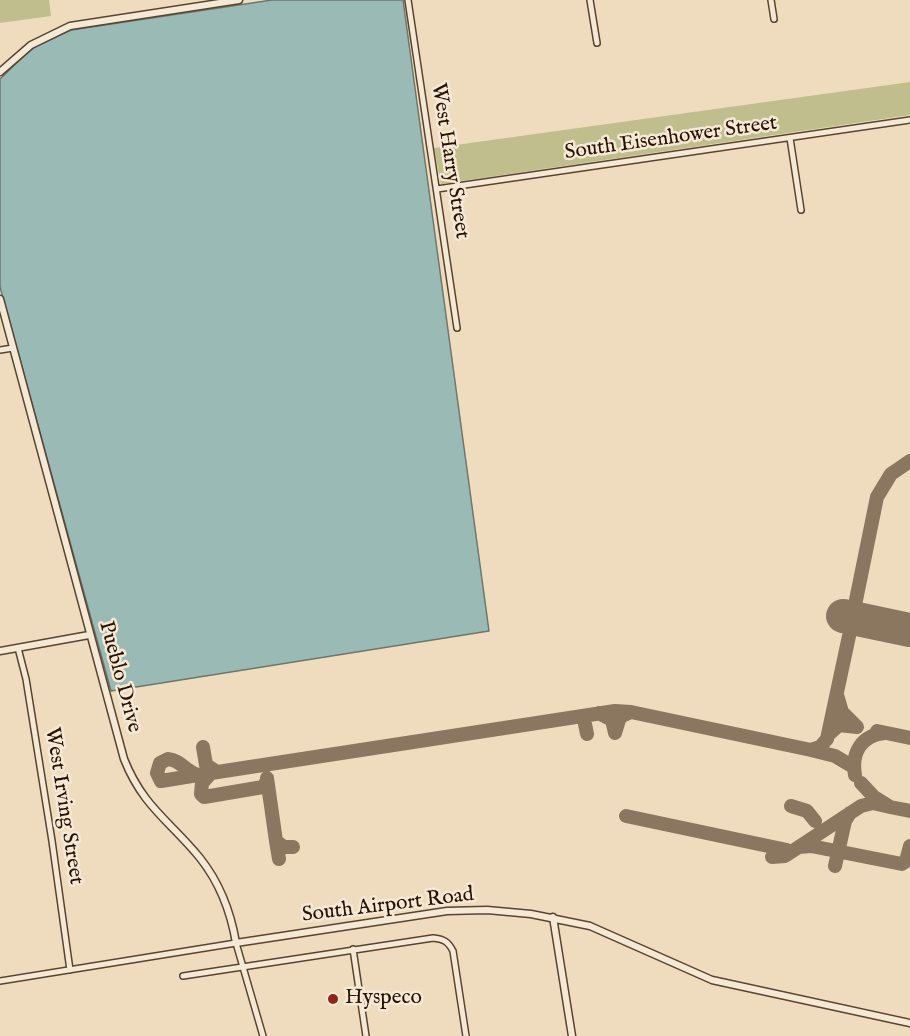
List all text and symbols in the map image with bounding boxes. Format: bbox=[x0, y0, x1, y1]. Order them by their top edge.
street label: West Harry Street bbox=[424, 81, 474, 241]
street label: South Eisenhower Street bbox=[563, 112, 779, 166]
street label: Pueblo Drive bbox=[92, 619, 146, 735]
street label: West Irving Street bbox=[38, 726, 88, 886]
street label: South Airport Road bbox=[301, 883, 475, 929]
place label: Hyspeco bbox=[345, 986, 422, 1012]
marker: Hyspeco bbox=[326, 992, 340, 1006]

